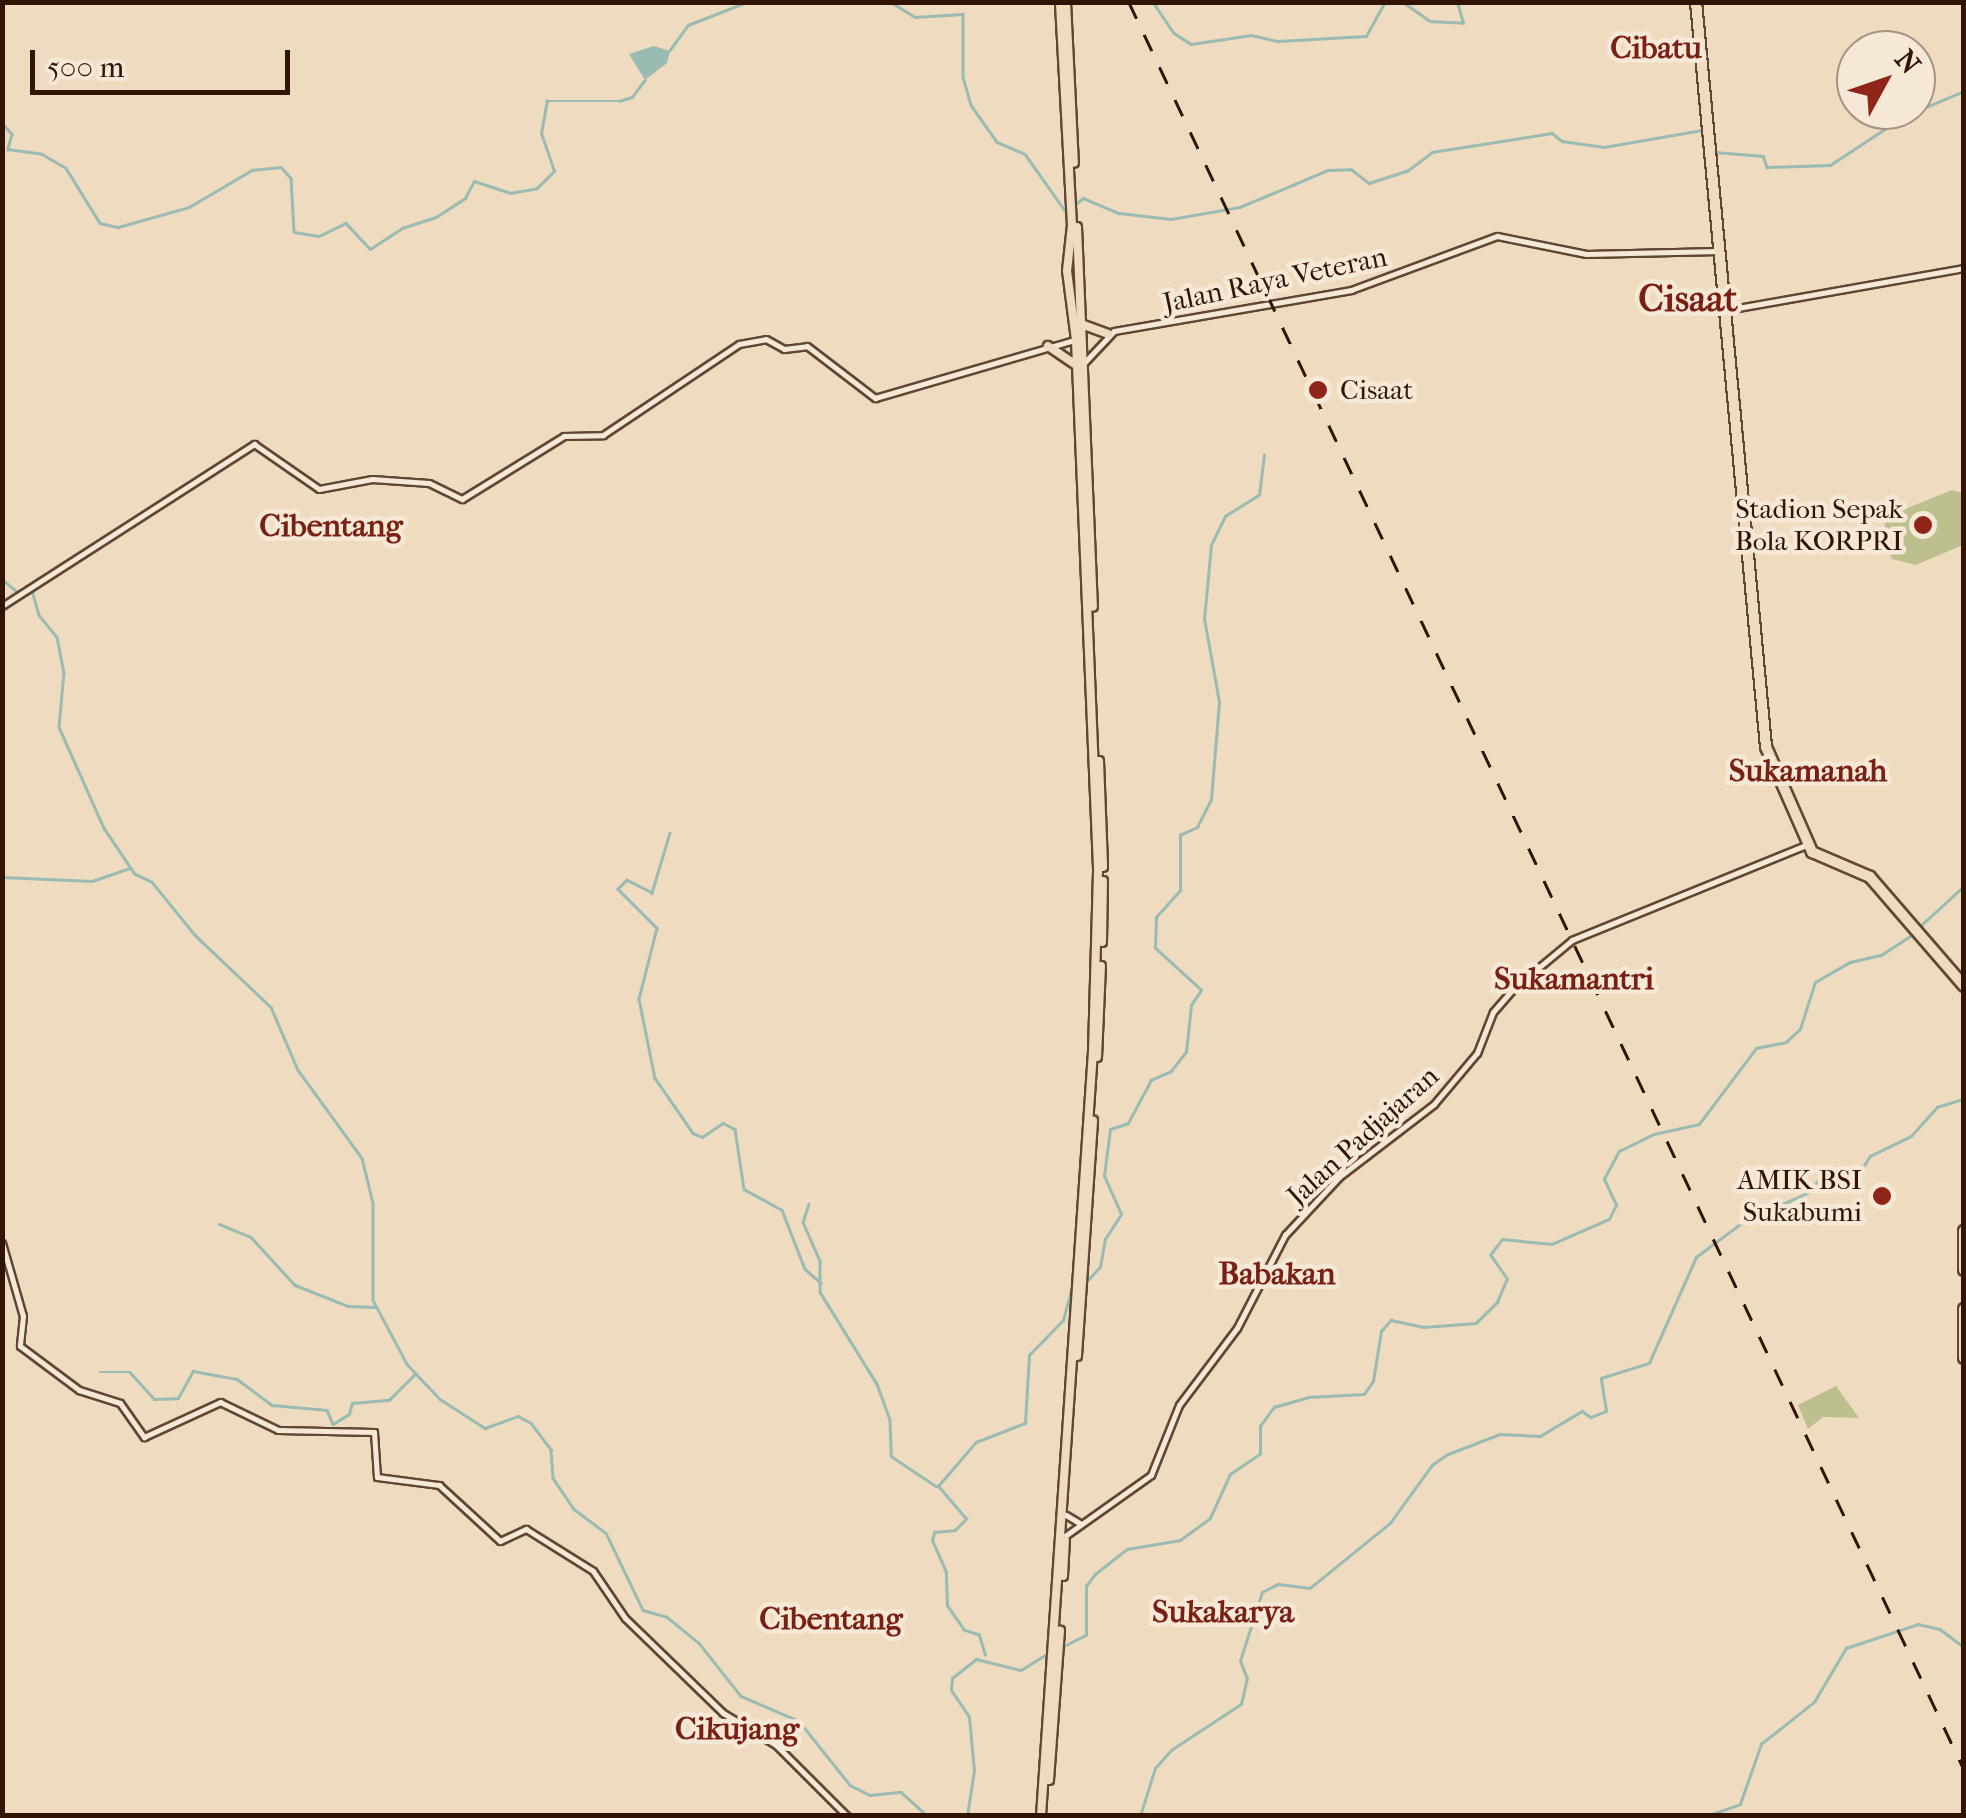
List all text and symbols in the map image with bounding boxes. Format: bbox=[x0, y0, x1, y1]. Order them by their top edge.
district label: Cibatu bbox=[1610, 29, 1702, 67]
scale bar bbox=[35, 30, 295, 92]
north arrow bbox=[1836, 30, 1936, 130]
text: N bbox=[1888, 43, 1927, 80]
text: 500 m bbox=[47, 50, 124, 85]
street label: Jalan Raya Veteran bbox=[1160, 240, 1390, 320]
district label: Cisaat bbox=[1638, 276, 1738, 322]
place label: Cisaat bbox=[1340, 373, 1413, 407]
marker: Cisaat bbox=[1305, 377, 1331, 403]
place label: Stadion Sepak Bola KORPRI bbox=[1735, 492, 1903, 558]
district label: Cibentang bbox=[259, 507, 403, 545]
marker: Stadion Sepak Bola KORPRI bbox=[1912, 514, 1934, 536]
district label: Sukamanah bbox=[1729, 752, 1887, 790]
district label: Sukamantri bbox=[1494, 960, 1654, 998]
street label: Jalan Padjajaran bbox=[1280, 1059, 1446, 1213]
place label: AMIK BSI Sukabumi bbox=[1737, 1163, 1862, 1229]
marker: AMIK BSI Sukabumi bbox=[1871, 1185, 1893, 1207]
district label: Babakan bbox=[1219, 1255, 1335, 1293]
district label: Sukakarya bbox=[1152, 1593, 1294, 1631]
district label: Cibentang bbox=[759, 1600, 903, 1638]
district label: Cikujang bbox=[675, 1710, 799, 1748]

